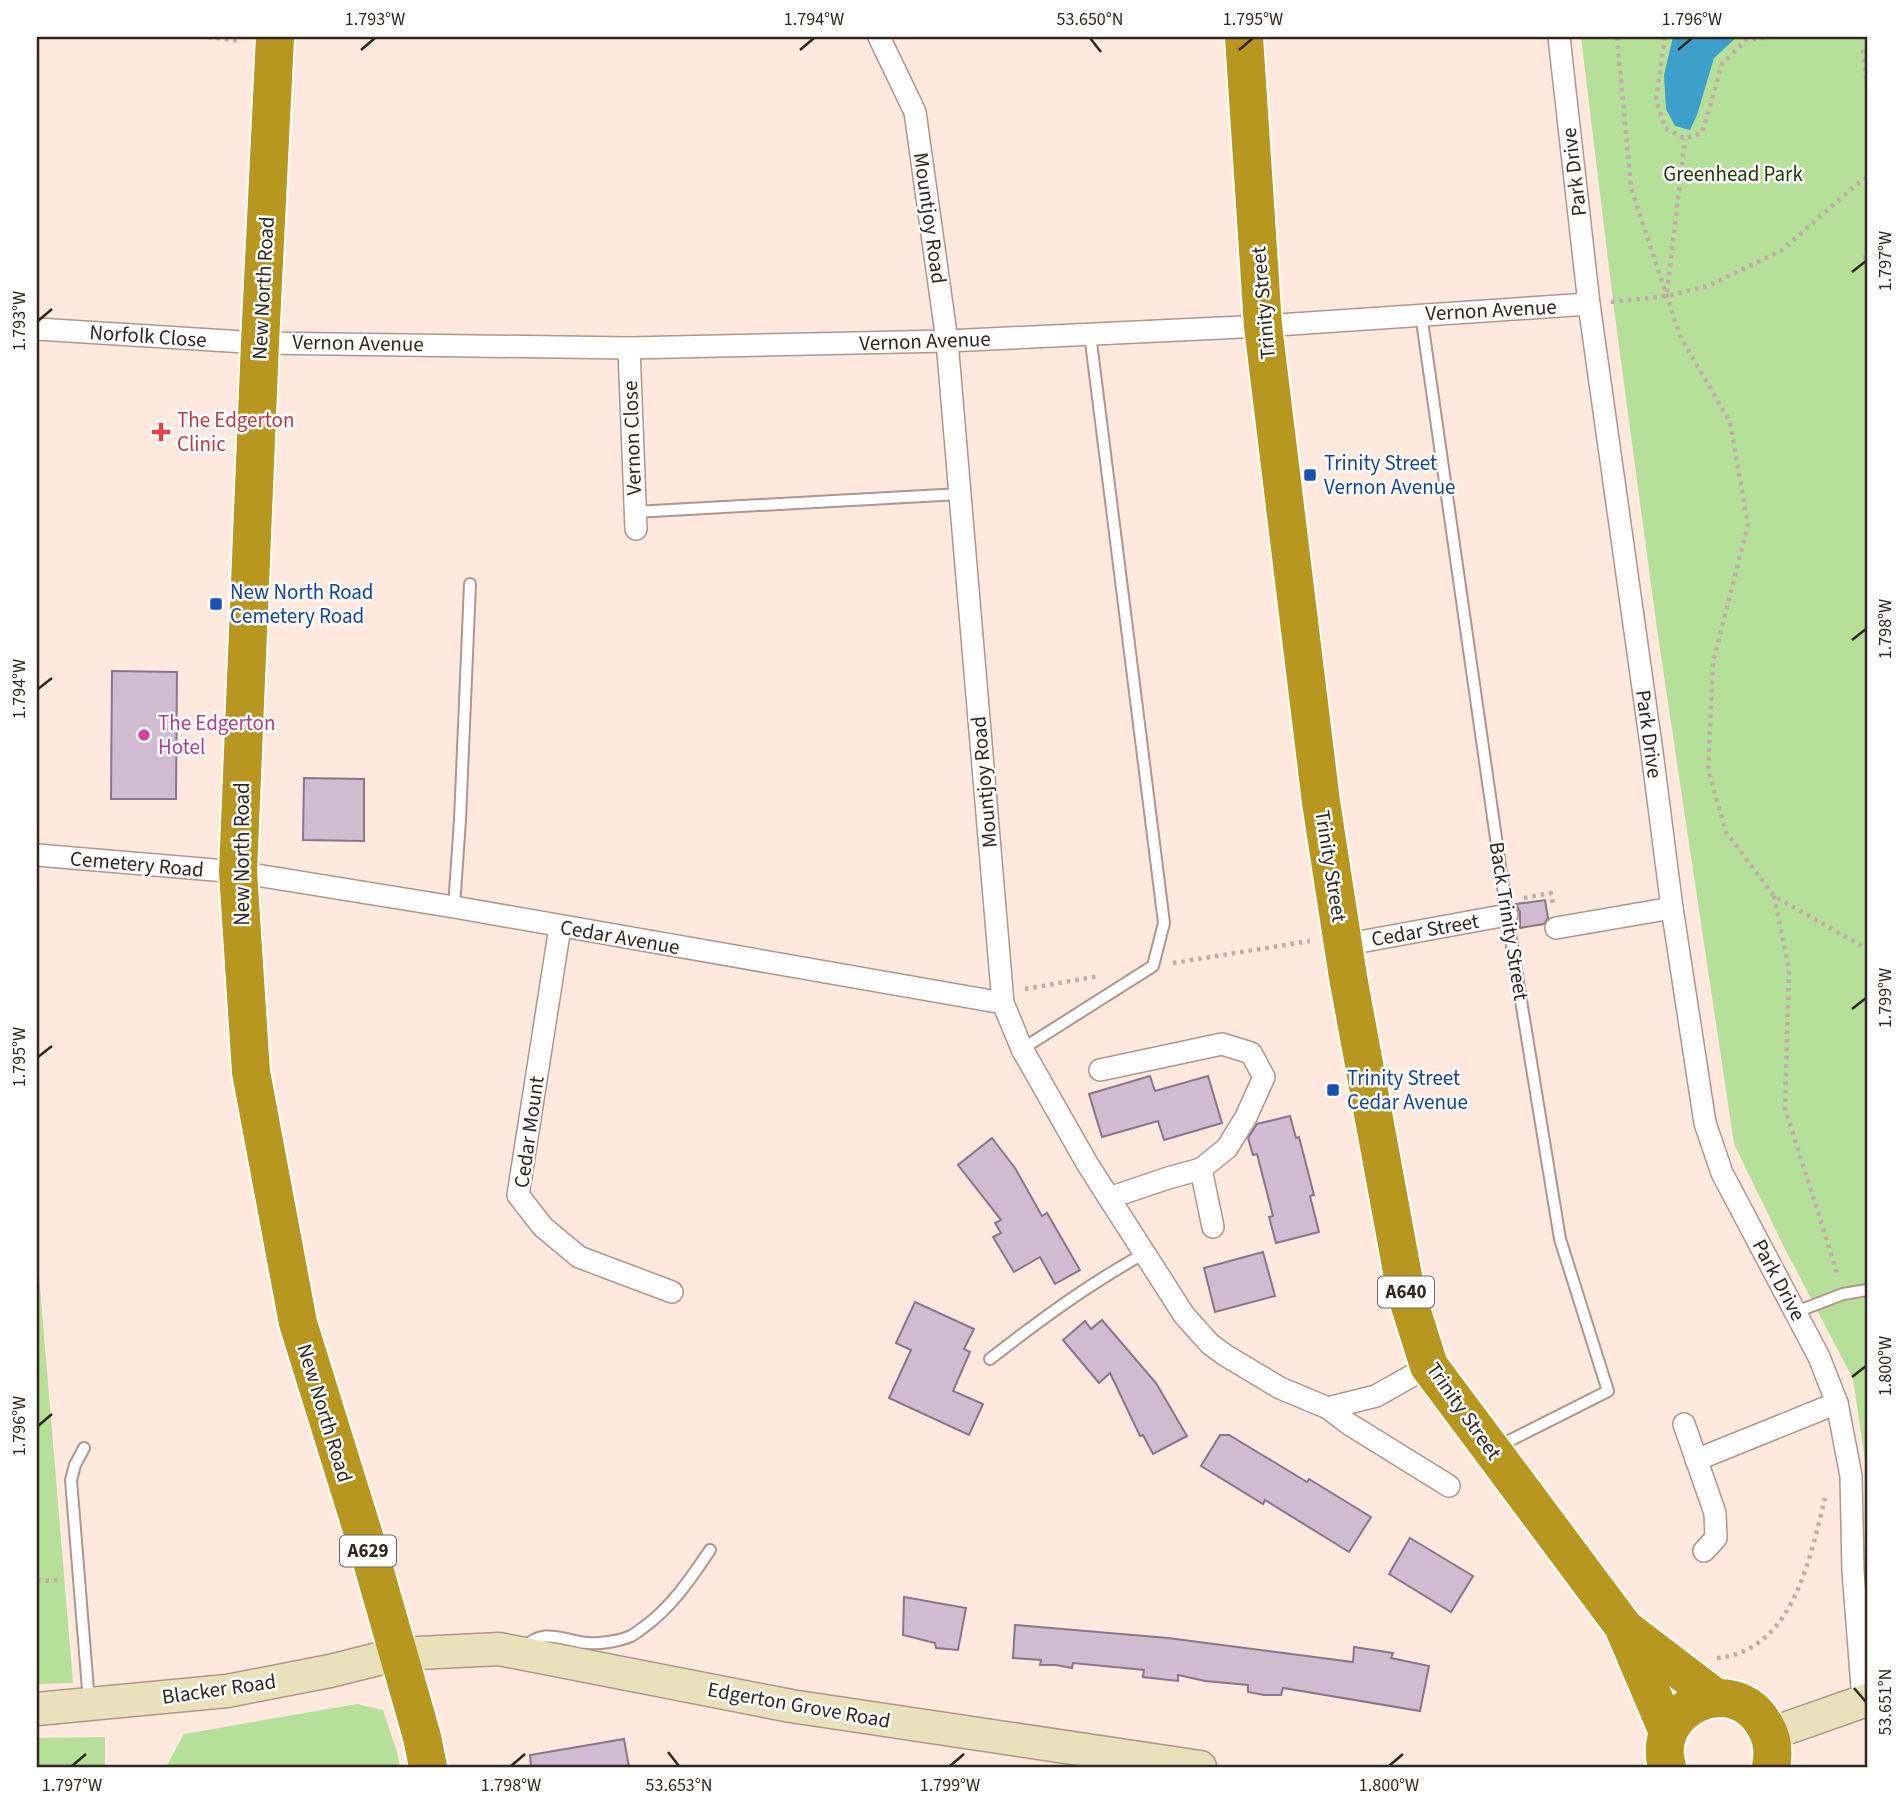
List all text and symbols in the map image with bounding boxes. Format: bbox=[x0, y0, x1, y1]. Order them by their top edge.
text: 1.793°W bbox=[345, 7, 405, 32]
text: 1.794°W bbox=[784, 7, 844, 32]
text: 53.650°N bbox=[1057, 7, 1123, 32]
text: 1.795°W bbox=[1223, 7, 1283, 32]
text: 1.796°W bbox=[1662, 7, 1722, 32]
street label: Park Drive bbox=[1554, 126, 1594, 218]
street label: Mountjoy Road bbox=[906, 150, 954, 286]
park label: Greenhead Park bbox=[1663, 159, 1803, 189]
street label: New North Road bbox=[244, 216, 282, 360]
text: 1.797°W bbox=[1873, 231, 1898, 291]
street label: Trinity Street bbox=[1243, 245, 1283, 361]
text: 1.793°W bbox=[7, 291, 32, 351]
street label: Vernon Avenue bbox=[1425, 292, 1557, 328]
street label: Norfolk Close bbox=[88, 317, 208, 355]
street label: Vernon Avenue bbox=[859, 324, 991, 358]
street label: Vernon Avenue bbox=[292, 327, 424, 359]
street label: Vernon Close bbox=[615, 380, 649, 496]
place label: The Edgerton Clinic bbox=[177, 405, 295, 459]
marker: The Edgerton Clinic bbox=[151, 422, 171, 442]
place label: Trinity Street Vernon Avenue bbox=[1324, 448, 1455, 502]
marker: Trinity Street Vernon Avenue bbox=[1302, 467, 1318, 483]
place label: New North Road Cemetery Road bbox=[230, 577, 373, 631]
marker: New North Road Cemetery Road bbox=[208, 596, 224, 612]
text: 1.798°W bbox=[1873, 599, 1898, 659]
text: 1.794°W bbox=[7, 659, 32, 719]
street label: Park Drive bbox=[1628, 688, 1670, 780]
place label: The Edgerton Hotel bbox=[158, 708, 276, 762]
street label: Mountjoy Road bbox=[963, 715, 1005, 849]
marker: The Edgerton Hotel bbox=[136, 727, 152, 743]
street label: New North Road bbox=[227, 782, 257, 926]
street label: Trinity Street bbox=[1307, 808, 1355, 924]
street label: Back Trinity Street bbox=[1482, 840, 1536, 1002]
street label: Cemetery Road bbox=[69, 843, 205, 885]
street label: Cedar Street bbox=[1369, 906, 1481, 954]
street label: Cedar Avenue bbox=[558, 912, 682, 962]
text: 1.799°W bbox=[1873, 968, 1898, 1028]
text: 1.795°W bbox=[7, 1027, 32, 1087]
place label: Trinity Street Cedar Avenue bbox=[1347, 1063, 1468, 1117]
street label: Cedar Mount bbox=[506, 1074, 552, 1190]
marker: Trinity Street Cedar Avenue bbox=[1325, 1082, 1341, 1098]
street label: Park Drive bbox=[1745, 1234, 1813, 1326]
road number: A640 bbox=[1378, 1276, 1434, 1308]
text: 1.800°W bbox=[1873, 1336, 1898, 1396]
street label: New North Road bbox=[290, 1340, 360, 1486]
street label: Trinity Street bbox=[1419, 1356, 1509, 1466]
text: 1.796°W bbox=[7, 1396, 32, 1456]
road number: A629 bbox=[340, 1536, 396, 1567]
street label: Blacker Road bbox=[160, 1666, 278, 1712]
text: 53.651°N bbox=[1873, 1669, 1898, 1735]
street label: Edgerton Grove Road bbox=[705, 1674, 893, 1736]
text: 1.797°W bbox=[42, 1773, 102, 1798]
text: 1.798°W bbox=[481, 1773, 541, 1798]
text: 53.653°N bbox=[646, 1773, 712, 1798]
text: 1.799°W bbox=[920, 1773, 980, 1798]
text: 1.800°W bbox=[1359, 1773, 1419, 1798]

